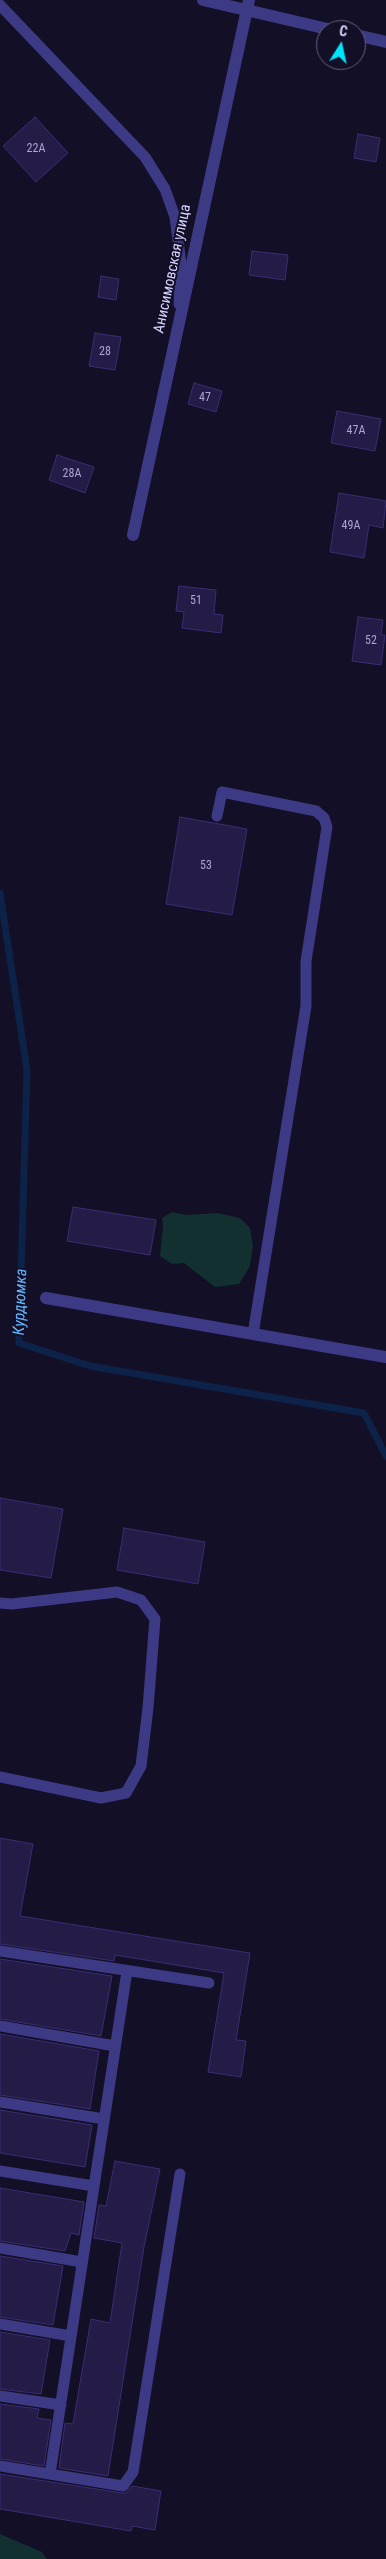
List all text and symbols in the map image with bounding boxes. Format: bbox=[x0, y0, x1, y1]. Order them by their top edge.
north arrow bbox=[316, 20, 366, 70]
text: С bbox=[338, 23, 349, 40]
house number: 22А bbox=[27, 142, 45, 156]
street label: Анисимовская улица bbox=[151, 203, 195, 335]
house number: 28 bbox=[99, 345, 111, 359]
house number: 47 bbox=[199, 391, 211, 405]
house number: 47А bbox=[347, 424, 365, 438]
house number: 28А bbox=[63, 467, 81, 481]
house number: 49А bbox=[342, 519, 360, 533]
house number: 51 bbox=[190, 594, 202, 608]
house number: 52 bbox=[365, 634, 377, 648]
house number: 53 bbox=[200, 859, 212, 873]
water label: Курдюмка bbox=[10, 1268, 32, 1336]

